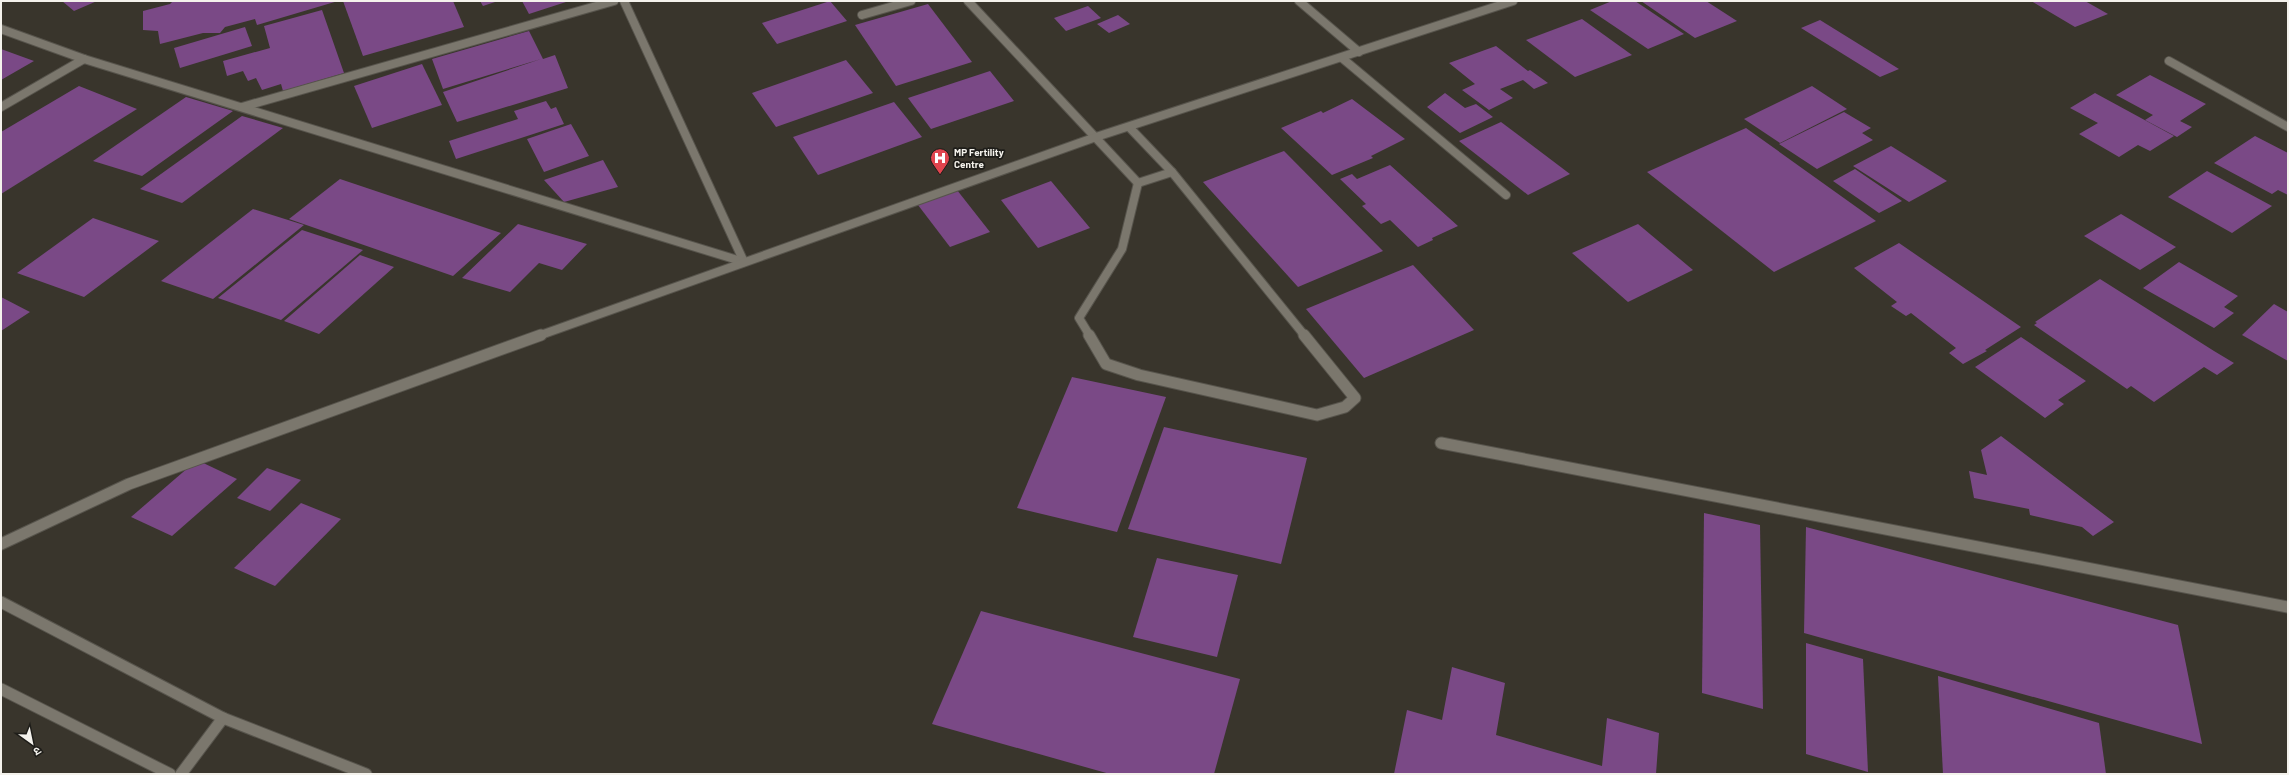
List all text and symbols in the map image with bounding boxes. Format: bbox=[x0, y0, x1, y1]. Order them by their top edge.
place label: MP Fertility Centre bbox=[954, 146, 1004, 170]
hospital icon: MP Fertility Centre bbox=[929, 147, 951, 175]
north arrow bbox=[12, 723, 52, 763]
text: उ bbox=[31, 745, 44, 759]

